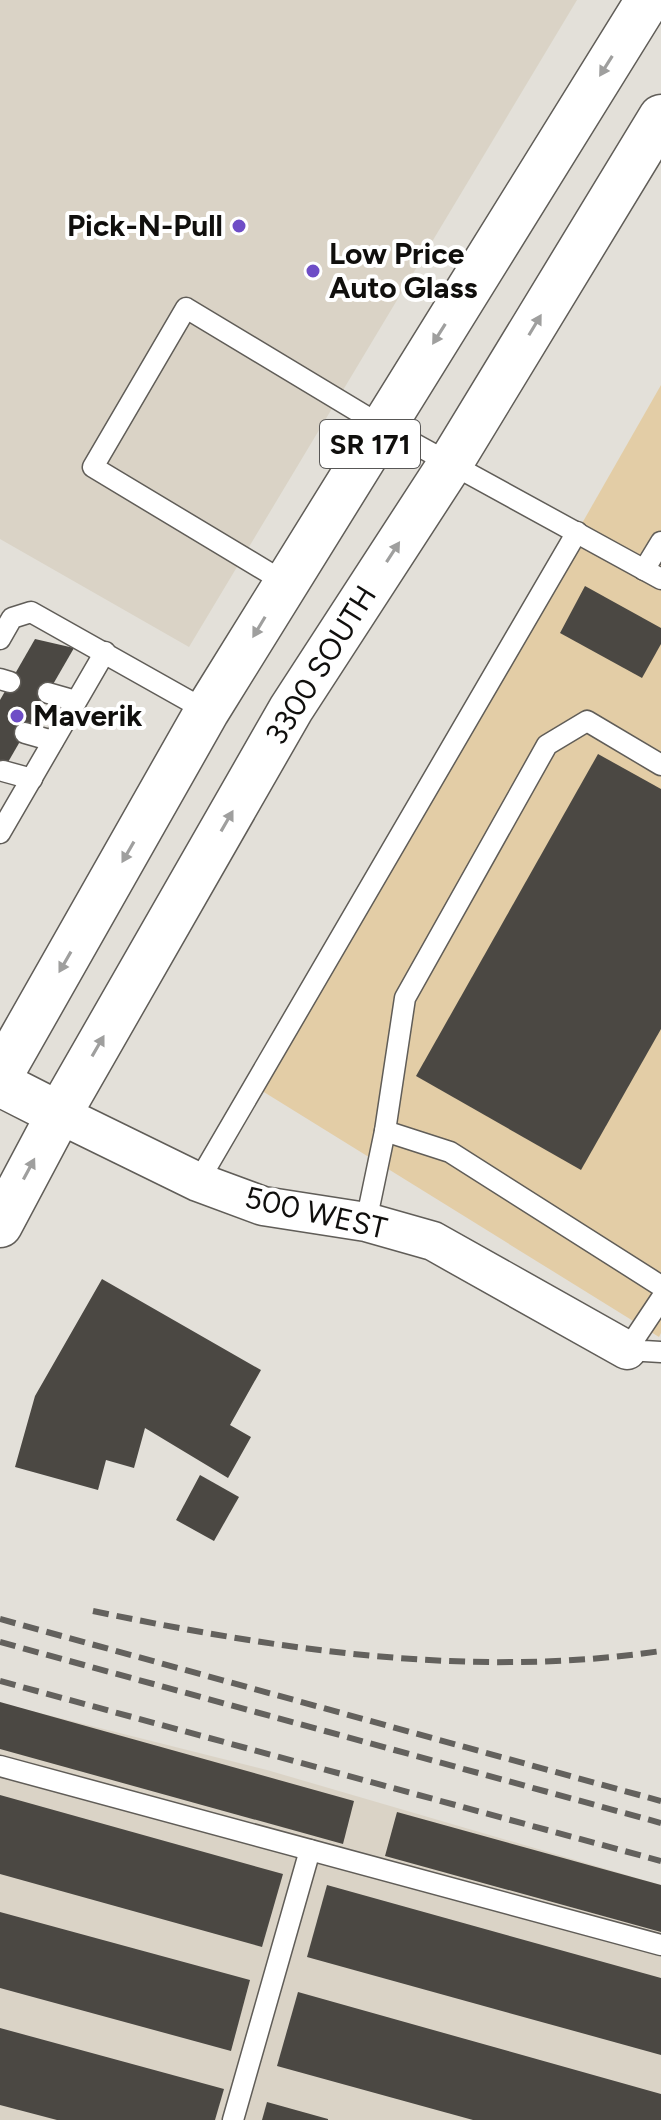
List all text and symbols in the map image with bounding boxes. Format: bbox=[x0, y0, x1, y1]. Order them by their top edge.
one-way arrow bbox=[600, 55, 614, 77]
place label: Pick-N-Pull bbox=[67, 207, 223, 244]
marker: Pick-N-Pull bbox=[230, 217, 248, 235]
place label: Low Price Auto Glass bbox=[329, 235, 477, 306]
marker: Low Price Auto Glass bbox=[304, 262, 322, 280]
one-way arrow bbox=[527, 314, 541, 336]
one-way arrow bbox=[432, 323, 446, 345]
road number: SR 171 bbox=[320, 420, 420, 468]
one-way arrow bbox=[385, 541, 400, 563]
street label: 3300 SOUTH bbox=[257, 579, 384, 751]
one-way arrow bbox=[252, 616, 266, 638]
place label: Maverik bbox=[33, 697, 142, 734]
marker: Maverik bbox=[8, 707, 26, 725]
one-way arrow bbox=[220, 810, 234, 832]
one-way arrow bbox=[121, 840, 135, 863]
one-way arrow bbox=[58, 951, 71, 974]
one-way arrow bbox=[91, 1035, 105, 1057]
one-way arrow bbox=[23, 1158, 36, 1181]
street label: 500 WEST bbox=[241, 1178, 391, 1247]

